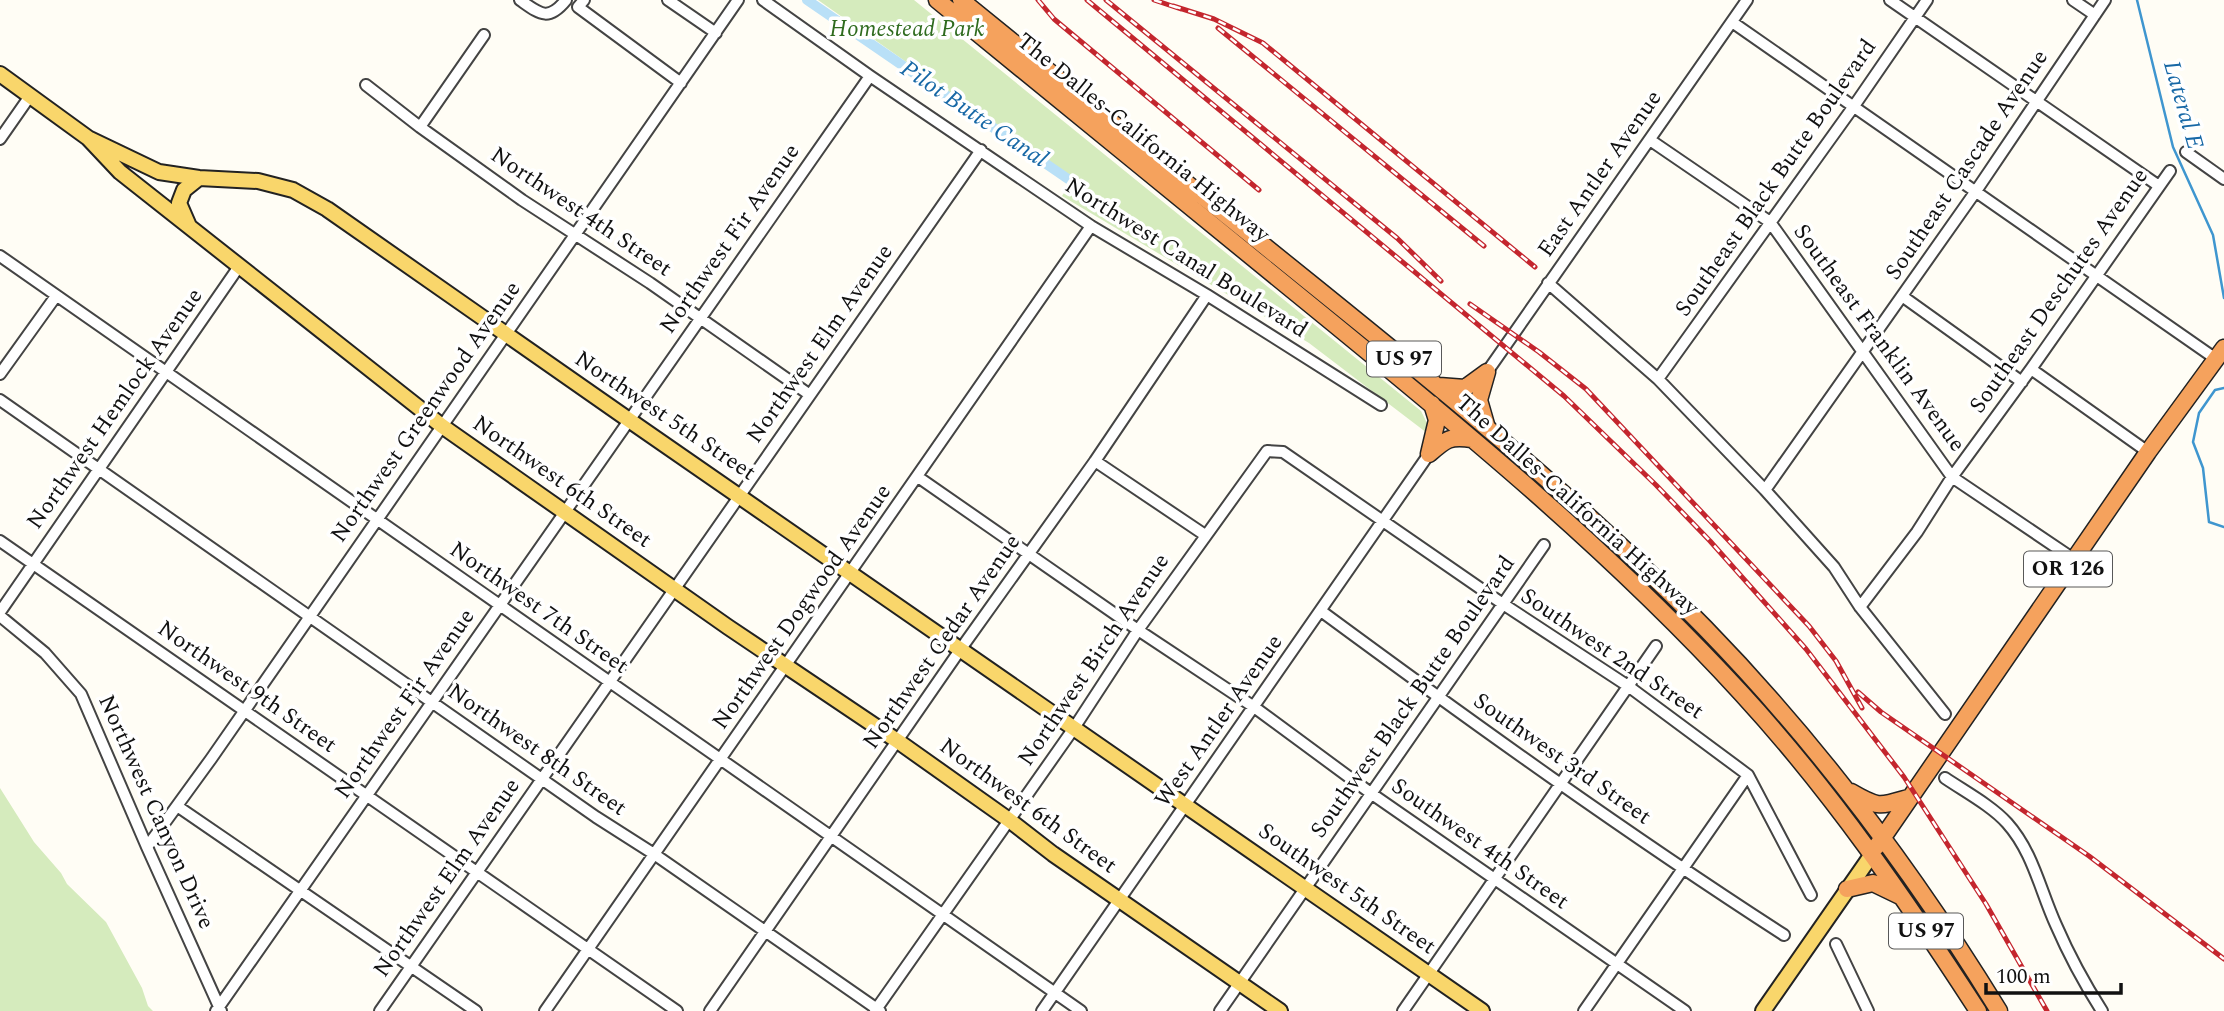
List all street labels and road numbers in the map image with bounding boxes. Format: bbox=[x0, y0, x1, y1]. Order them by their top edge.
street label: The Dalles-California Highway bbox=[1009, 25, 1278, 252]
street label: Southeast Black Butte Boulevard bbox=[1666, 32, 1886, 324]
street label: Southeast Cascade Avenue bbox=[1877, 43, 2057, 287]
street label: East Antler Avenue bbox=[1529, 83, 1671, 265]
street label: Northwest Fir Avenue bbox=[651, 137, 809, 341]
street label: Northwest 4th Street bbox=[483, 138, 679, 286]
street label: Southeast Deschutes Avenue bbox=[1961, 161, 2157, 421]
street label: Northwest Canal Boulevard bbox=[1058, 169, 1315, 347]
street label: Southeast Franklin Avenue bbox=[1784, 217, 1974, 459]
street label: Northwest Elm Avenue bbox=[738, 237, 902, 451]
street label: Northwest Greenwood Avenue bbox=[322, 274, 530, 550]
street label: Northwest Hemlock Avenue bbox=[18, 281, 212, 537]
street label: Northwest 5th Street bbox=[567, 342, 763, 490]
road number: US 97 bbox=[1367, 342, 1441, 376]
street label: The Dalles-California Highway bbox=[1447, 386, 1707, 625]
street label: Northwest 6th Street bbox=[465, 407, 659, 557]
street label: Northwest Dogwood Avenue bbox=[704, 477, 900, 737]
street label: Northwest Cedar Avenue bbox=[854, 527, 1030, 757]
street label: Northwest 7th Street bbox=[442, 533, 636, 683]
street label: Northwest Birch Avenue bbox=[1009, 546, 1179, 774]
street label: Southwest Black Butte Boulevard bbox=[1302, 548, 1524, 845]
road number: OR 126 bbox=[2024, 552, 2112, 586]
street label: Southwest 2nd Street bbox=[1513, 579, 1711, 729]
street label: Northwest Fir Avenue bbox=[326, 602, 484, 806]
street label: Northwest 9th Street bbox=[150, 612, 344, 762]
street label: West Antler Avenue bbox=[1146, 627, 1292, 815]
street label: Northwest 8th Street bbox=[440, 675, 634, 825]
street label: Southwest 3rd Street bbox=[1466, 684, 1658, 834]
street label: Northwest Canyon Drive bbox=[88, 689, 224, 935]
street label: Northwest 6th Street bbox=[932, 729, 1124, 883]
street label: Southwest 4th Street bbox=[1384, 769, 1576, 919]
street label: Northwest Elm Avenue bbox=[365, 771, 529, 985]
street label: Southwest 5th Street bbox=[1251, 814, 1443, 964]
road number: US 97 bbox=[1889, 914, 1963, 948]

